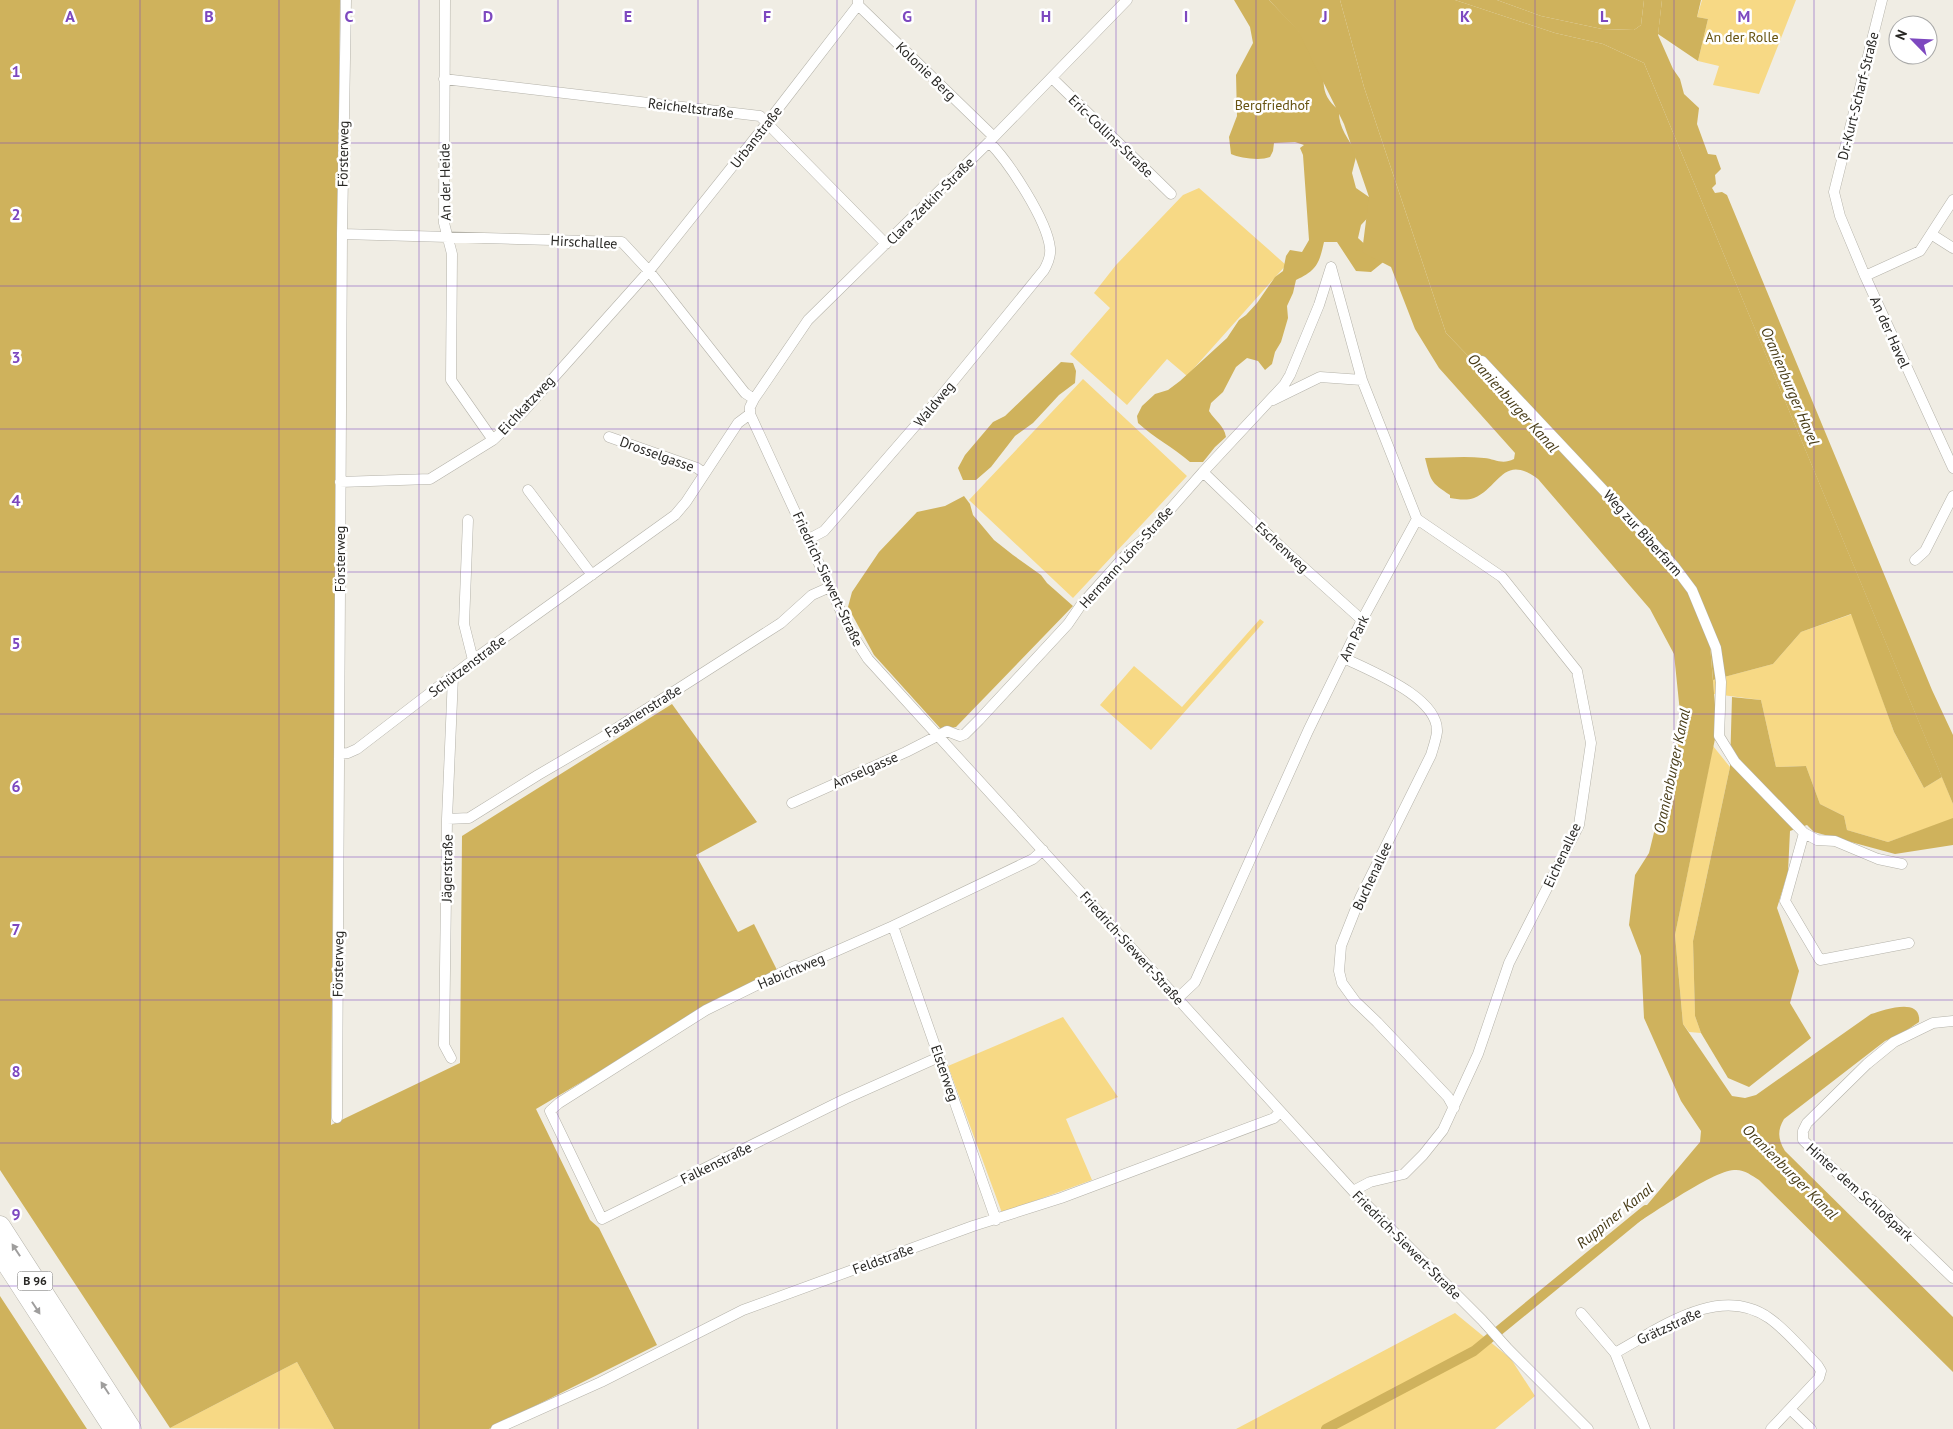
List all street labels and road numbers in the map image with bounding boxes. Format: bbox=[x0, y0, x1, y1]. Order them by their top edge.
street label: Dr.-Kurt-Scharf-Straße bbox=[1833, 30, 1883, 162]
street label: Kolonie Berg bbox=[892, 38, 960, 104]
street label: Eric-Collins-Straße bbox=[1065, 91, 1157, 181]
street label: Reicheltstraße bbox=[647, 94, 735, 122]
street label: Urbanstraße bbox=[726, 102, 786, 172]
street label: Försterweg bbox=[333, 121, 353, 187]
street label: An der Heide bbox=[435, 143, 455, 221]
street label: Clara-Zetkin-Straße bbox=[882, 153, 978, 249]
street label: Hirschallee bbox=[550, 231, 618, 253]
street label: An der Havel bbox=[1866, 293, 1914, 371]
street label: Eichkatzweg bbox=[494, 372, 558, 438]
street label: Waldweg bbox=[910, 377, 958, 431]
street label: Drosselgasse bbox=[617, 432, 697, 476]
street label: Weg zur Biberfarm bbox=[1600, 486, 1686, 580]
street label: Hermann-Löns-Straße bbox=[1075, 502, 1177, 612]
street label: Friedrich-Siewert-Straße bbox=[789, 509, 867, 649]
street label: Eschenweg bbox=[1251, 518, 1313, 576]
street label: Försterweg bbox=[331, 526, 349, 592]
street label: Am Park bbox=[1335, 612, 1373, 664]
street label: Schützenstraße bbox=[425, 631, 509, 701]
street label: Fasanenstraße bbox=[601, 680, 685, 742]
street label: Amselgasse bbox=[829, 748, 901, 792]
street label: Eichenallee bbox=[1539, 820, 1585, 890]
street label: Jägerstraße bbox=[437, 834, 457, 903]
street label: Buchenallee bbox=[1348, 839, 1396, 913]
street label: Friedrich-Siewert-Straße bbox=[1076, 887, 1188, 1009]
street label: Försterweg bbox=[328, 931, 348, 997]
street label: Habichtweg bbox=[755, 949, 827, 993]
street label: Elsterweg bbox=[927, 1042, 963, 1104]
street label: Falkenstraße bbox=[677, 1138, 755, 1188]
street label: Hinter dem Schloßpark bbox=[1803, 1139, 1918, 1245]
street label: Friedrich-Siewert-Straße bbox=[1349, 1187, 1465, 1303]
street label: Feldstraße bbox=[850, 1240, 916, 1278]
road number: B 96 bbox=[18, 1272, 52, 1290]
street label: Grätzstraße bbox=[1634, 1303, 1704, 1349]

